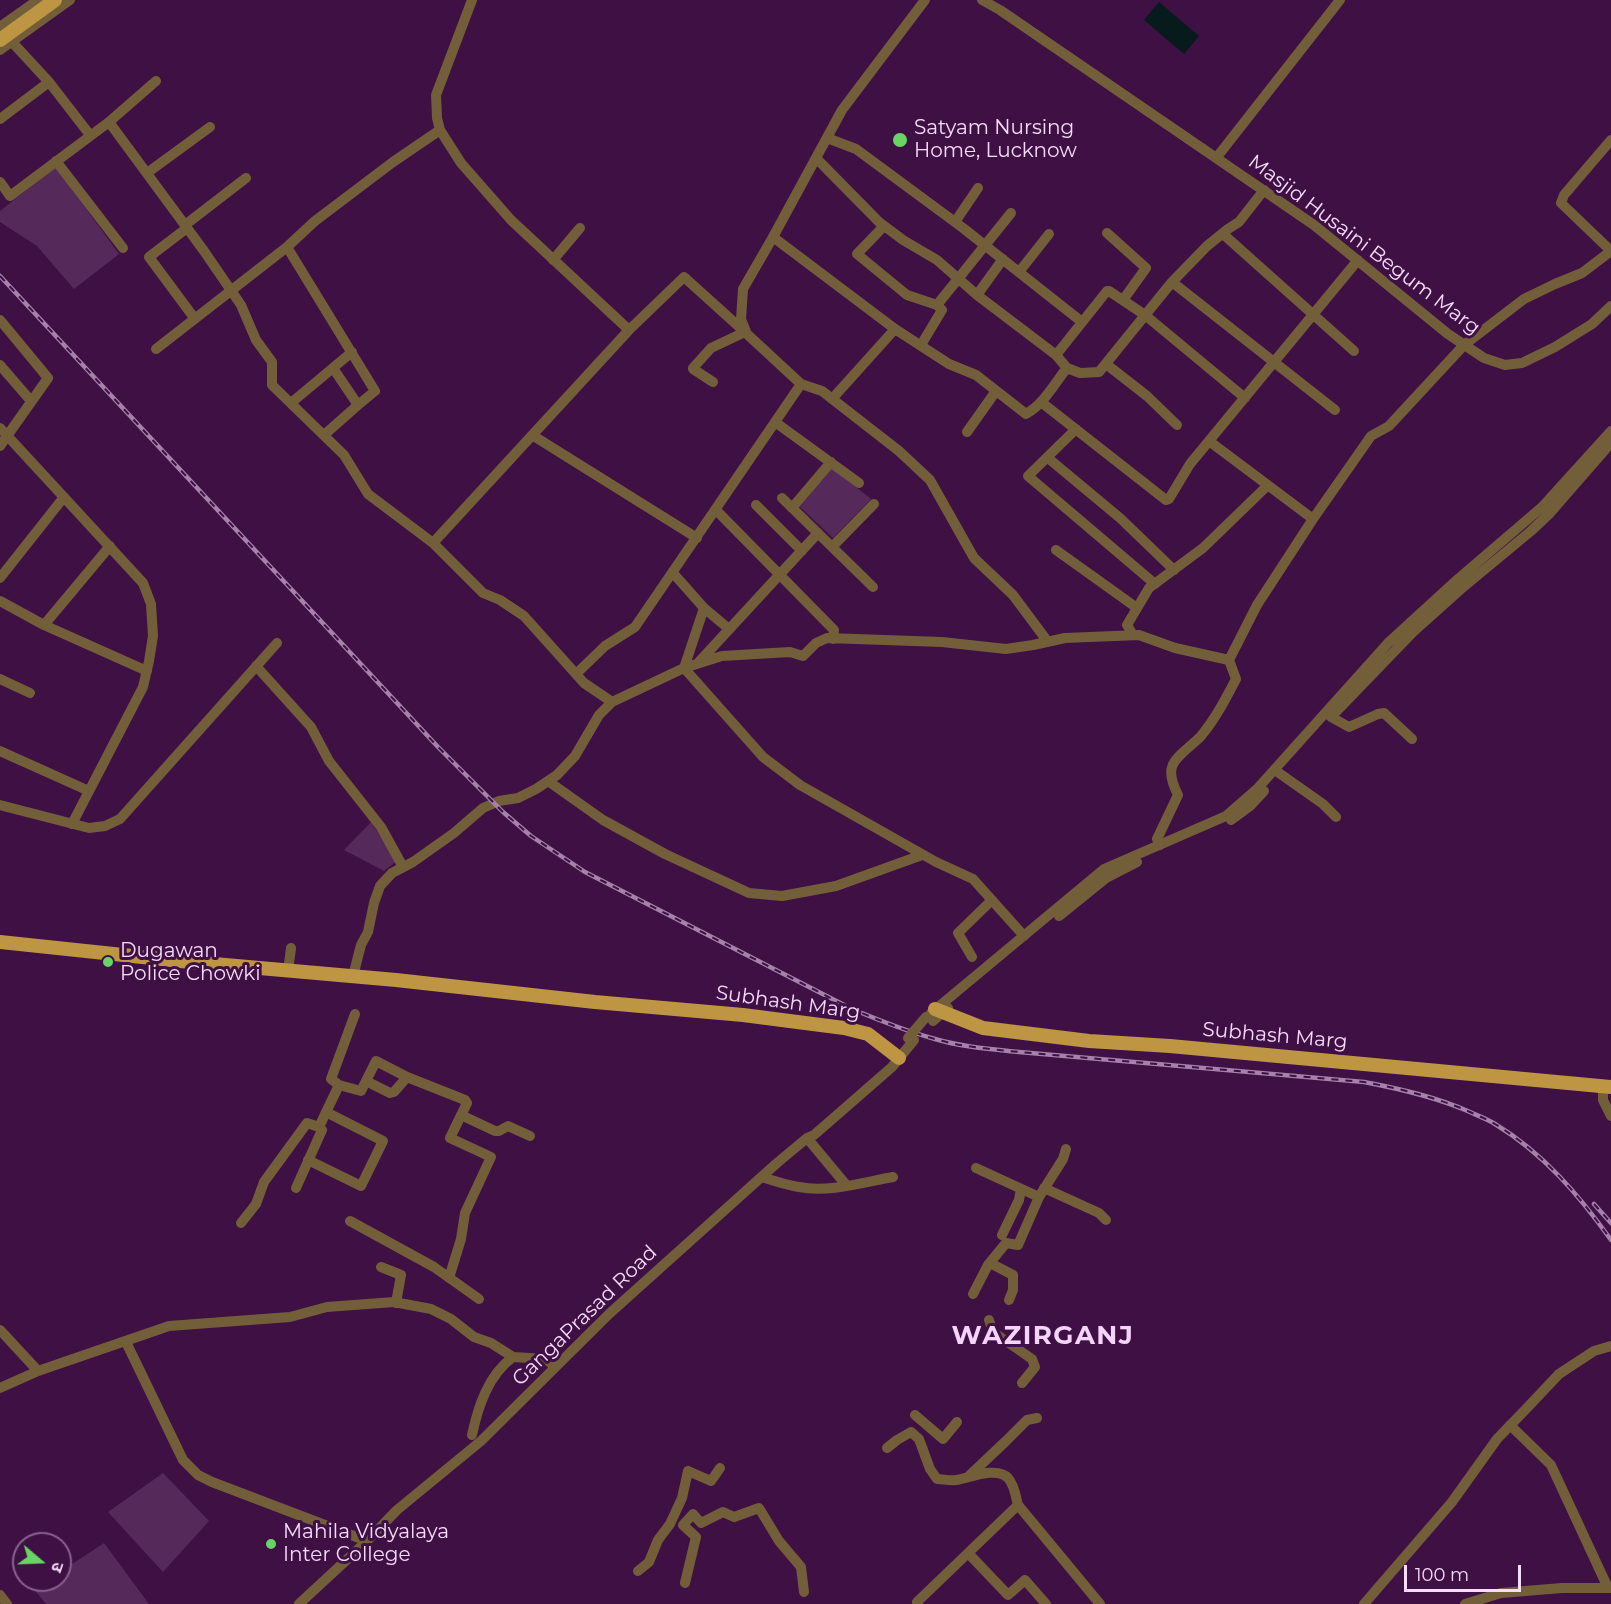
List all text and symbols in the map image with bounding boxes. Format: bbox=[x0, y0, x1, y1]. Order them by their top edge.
place label: Satyam Nursing Home, Lucknow bbox=[914, 116, 1077, 163]
marker: Satyam Nursing Home, Lucknow bbox=[891, 131, 909, 149]
street label: Masjid Husaini Begum Marg bbox=[1243, 150, 1485, 340]
place label: Dugawan Police Chowki bbox=[120, 939, 261, 986]
marker: Dugawan Police Chowki bbox=[101, 955, 115, 969]
street label: Subhash Marg bbox=[714, 981, 862, 1025]
street label: Subhash Marg bbox=[1201, 1018, 1349, 1054]
street label: GangaPrasad Road bbox=[508, 1241, 662, 1391]
district label: WAZIRGANJ bbox=[952, 1320, 1134, 1352]
place label: Mahila Vidyalaya Inter College bbox=[283, 1520, 449, 1567]
north arrow bbox=[12, 1532, 72, 1592]
marker: Mahila Vidyalaya Inter College bbox=[264, 1537, 278, 1551]
scale bar bbox=[1407, 1553, 1524, 1591]
text: उ bbox=[47, 1560, 68, 1575]
text: 100 m bbox=[1415, 1564, 1469, 1586]

